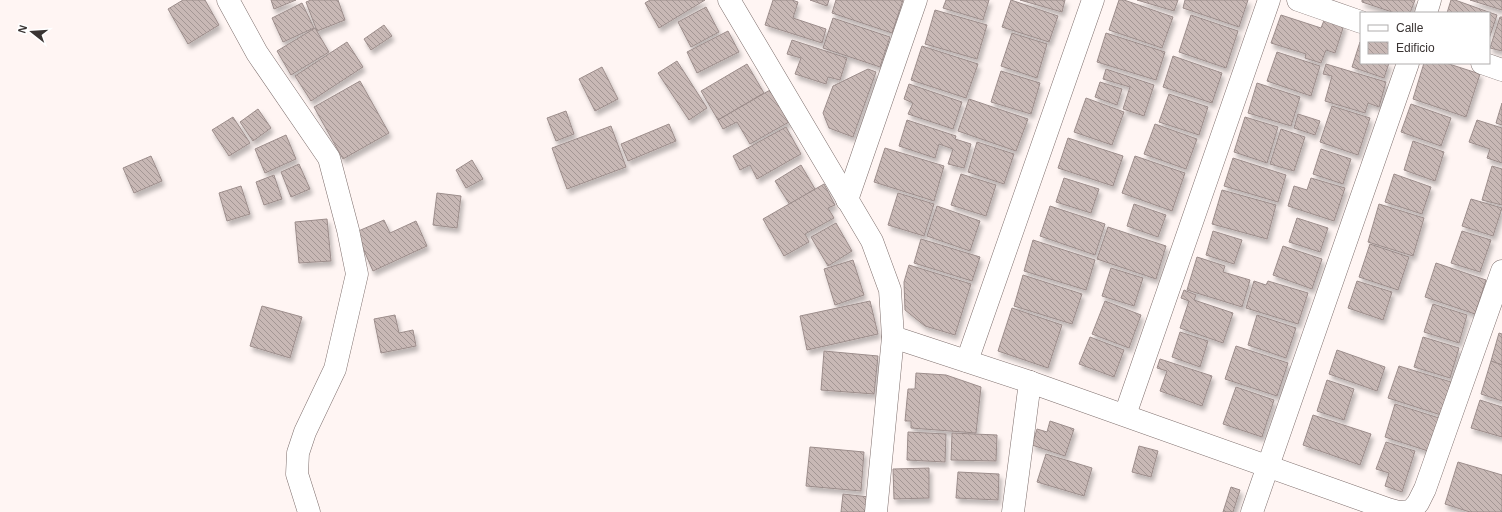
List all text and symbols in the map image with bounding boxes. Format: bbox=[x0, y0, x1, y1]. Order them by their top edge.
north arrow bbox=[12, 12, 52, 52]
legend bbox=[1360, 12, 1490, 64]
text: Calle bbox=[1396, 21, 1424, 35]
text: N bbox=[16, 23, 29, 35]
text: Edificio bbox=[1396, 41, 1435, 55]

